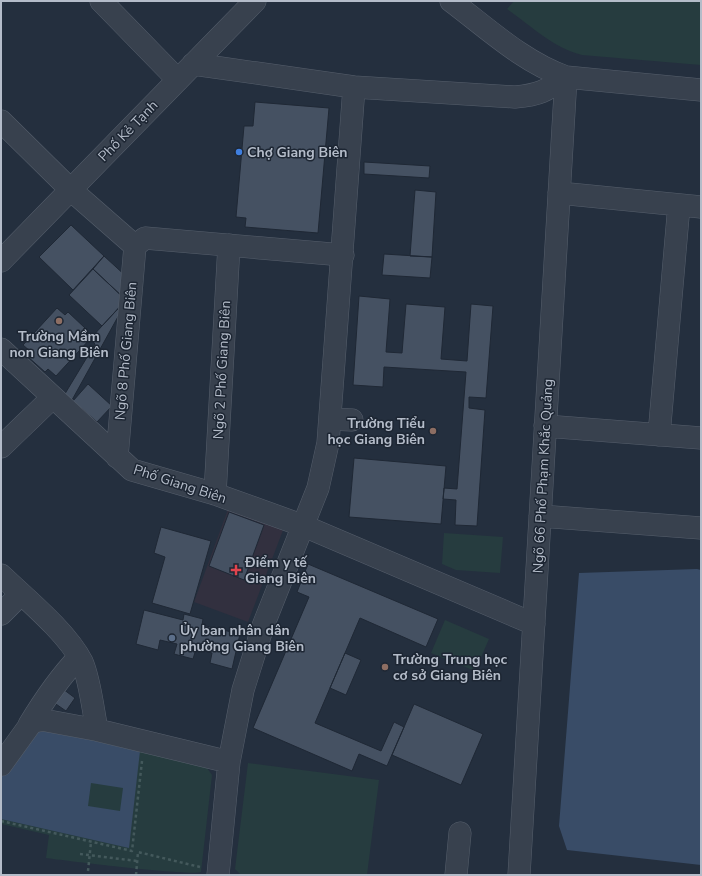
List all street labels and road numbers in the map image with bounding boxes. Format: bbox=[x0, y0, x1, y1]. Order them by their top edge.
street label: Phố Kẻ Tạnh bbox=[94, 96, 162, 166]
street label: Ngõ 8 Phố Giang Biên bbox=[110, 281, 142, 421]
street label: Ngõ 2 Phố Giang Biên bbox=[209, 300, 235, 440]
street label: Ngõ 66 Phố Phạm Khắc Quảng bbox=[528, 378, 558, 574]
street label: Phố Giang Biên bbox=[131, 460, 229, 508]

